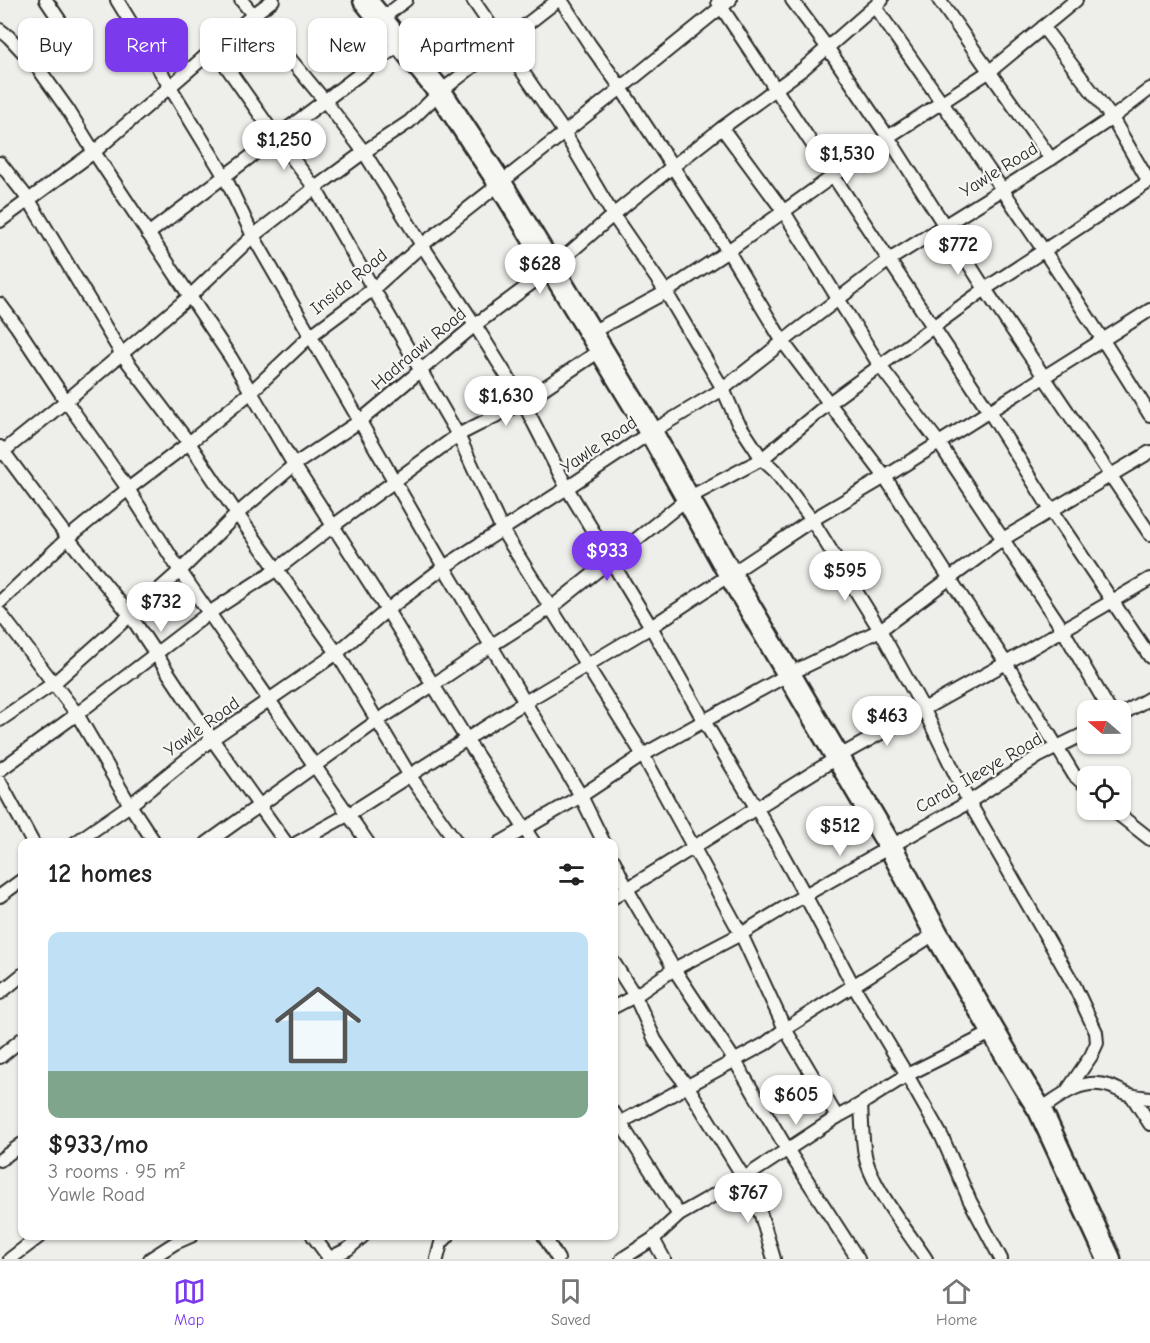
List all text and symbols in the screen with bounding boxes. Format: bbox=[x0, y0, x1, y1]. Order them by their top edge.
chip: Buy bbox=[18, 18, 93, 72]
chip: Rent bbox=[105, 18, 188, 72]
chip: Filters bbox=[200, 18, 296, 72]
chip: New bbox=[308, 18, 387, 72]
chip: Apartment bbox=[399, 18, 535, 72]
pin: $1,250 bbox=[235, 120, 333, 171]
text: $1,250 bbox=[256, 128, 312, 151]
pin: $1,530 bbox=[798, 134, 896, 185]
street label: Yawle Road bbox=[956, 138, 1042, 202]
text: $1,530 bbox=[819, 142, 875, 165]
pin: $772 bbox=[922, 225, 994, 276]
text: $772 bbox=[938, 233, 978, 256]
pin: $628 bbox=[504, 244, 576, 295]
street label: Insida Road bbox=[307, 245, 391, 319]
text: $628 bbox=[519, 252, 561, 275]
street label: Hadraawi Road bbox=[367, 303, 471, 395]
pin: $1,630 bbox=[457, 376, 555, 427]
text: $1,630 bbox=[478, 384, 534, 407]
street label: Yawle Road bbox=[557, 412, 641, 478]
pin: $933 bbox=[571, 531, 643, 582]
text: $933 bbox=[586, 539, 628, 562]
pin: $595 bbox=[809, 551, 881, 602]
text: $595 bbox=[823, 559, 867, 582]
pin: $732 bbox=[125, 582, 197, 633]
text: $732 bbox=[141, 590, 181, 613]
street label: Yawle Road bbox=[160, 693, 244, 761]
pin: $463 bbox=[851, 696, 923, 747]
north arrow bbox=[1077, 700, 1131, 754]
map controls bbox=[1077, 700, 1131, 820]
text: $463 bbox=[866, 704, 908, 727]
street label: Carab Ileeye Road bbox=[912, 728, 1046, 818]
button: locate bbox=[1077, 766, 1131, 820]
pin: $512 bbox=[804, 806, 876, 857]
text: $512 bbox=[820, 814, 860, 837]
icon: filters bbox=[555, 858, 588, 891]
text: 12 homes bbox=[48, 859, 152, 889]
icon: home bbox=[264, 971, 372, 1079]
pin: $605 bbox=[760, 1075, 832, 1126]
text: $605 bbox=[774, 1083, 818, 1106]
text: $933/mo bbox=[48, 1130, 148, 1160]
text: 3 rooms · 95 m² bbox=[48, 1160, 185, 1183]
pin: $767 bbox=[712, 1173, 784, 1224]
text: $767 bbox=[728, 1181, 768, 1204]
text: Yawle Road bbox=[48, 1183, 145, 1206]
tab: Map bbox=[173, 1275, 206, 1329]
tab: Saved bbox=[551, 1275, 591, 1329]
tab: Home bbox=[936, 1275, 977, 1329]

